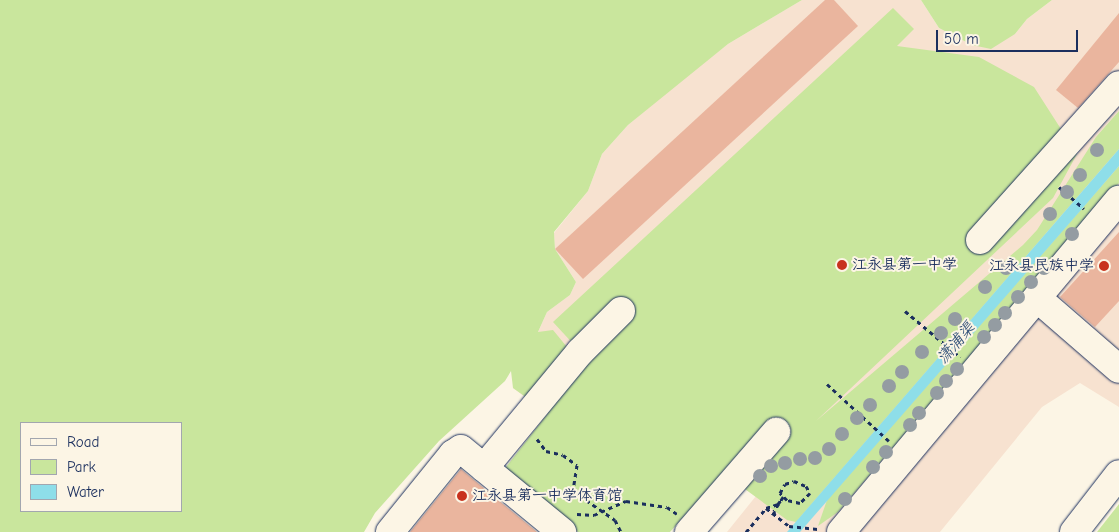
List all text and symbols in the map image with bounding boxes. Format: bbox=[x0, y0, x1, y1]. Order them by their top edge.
scale bar bbox=[939, 20, 1082, 52]
text: 50 m bbox=[944, 30, 979, 48]
place label: 江永县第一中学 bbox=[852, 256, 957, 274]
place label: 江永县民族中学 bbox=[989, 257, 1094, 275]
marker: 江永县第一中学 bbox=[836, 259, 848, 271]
marker: 江永县民族中学 bbox=[1098, 260, 1110, 272]
water label: 潇浦渠 bbox=[933, 319, 979, 367]
legend bbox=[20, 422, 182, 512]
text: Road bbox=[67, 433, 99, 451]
text: Park bbox=[67, 458, 96, 476]
text: Water bbox=[67, 483, 104, 501]
place label: 江永县第一中学体育馆 bbox=[472, 487, 622, 505]
marker: 江永县第一中学体育馆 bbox=[456, 490, 468, 502]

